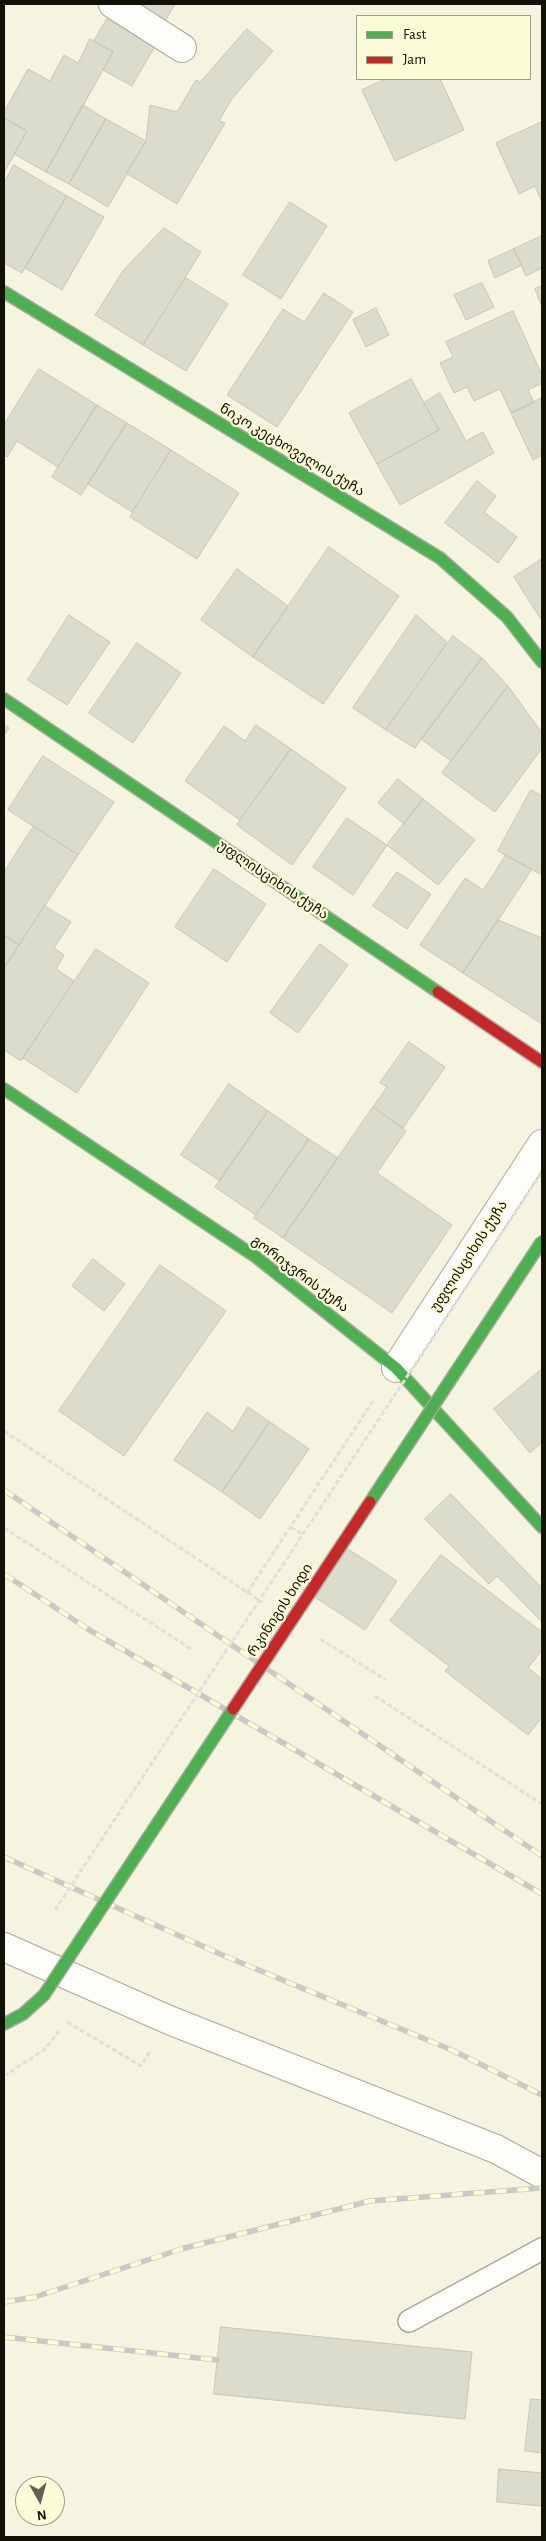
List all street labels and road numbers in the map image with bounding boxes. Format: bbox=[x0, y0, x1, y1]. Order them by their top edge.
street label: ნიკო კეცხოველის ქუჩა bbox=[217, 400, 367, 500]
street label: უფლისციხის ქუჩა bbox=[215, 837, 331, 923]
street label: უფლისციხის ქუჩა bbox=[427, 1197, 511, 1315]
street label: გორიჯვრის ქუჩა bbox=[248, 1232, 352, 1316]
street label: რკინიგის ხიდი bbox=[244, 1560, 316, 1660]

